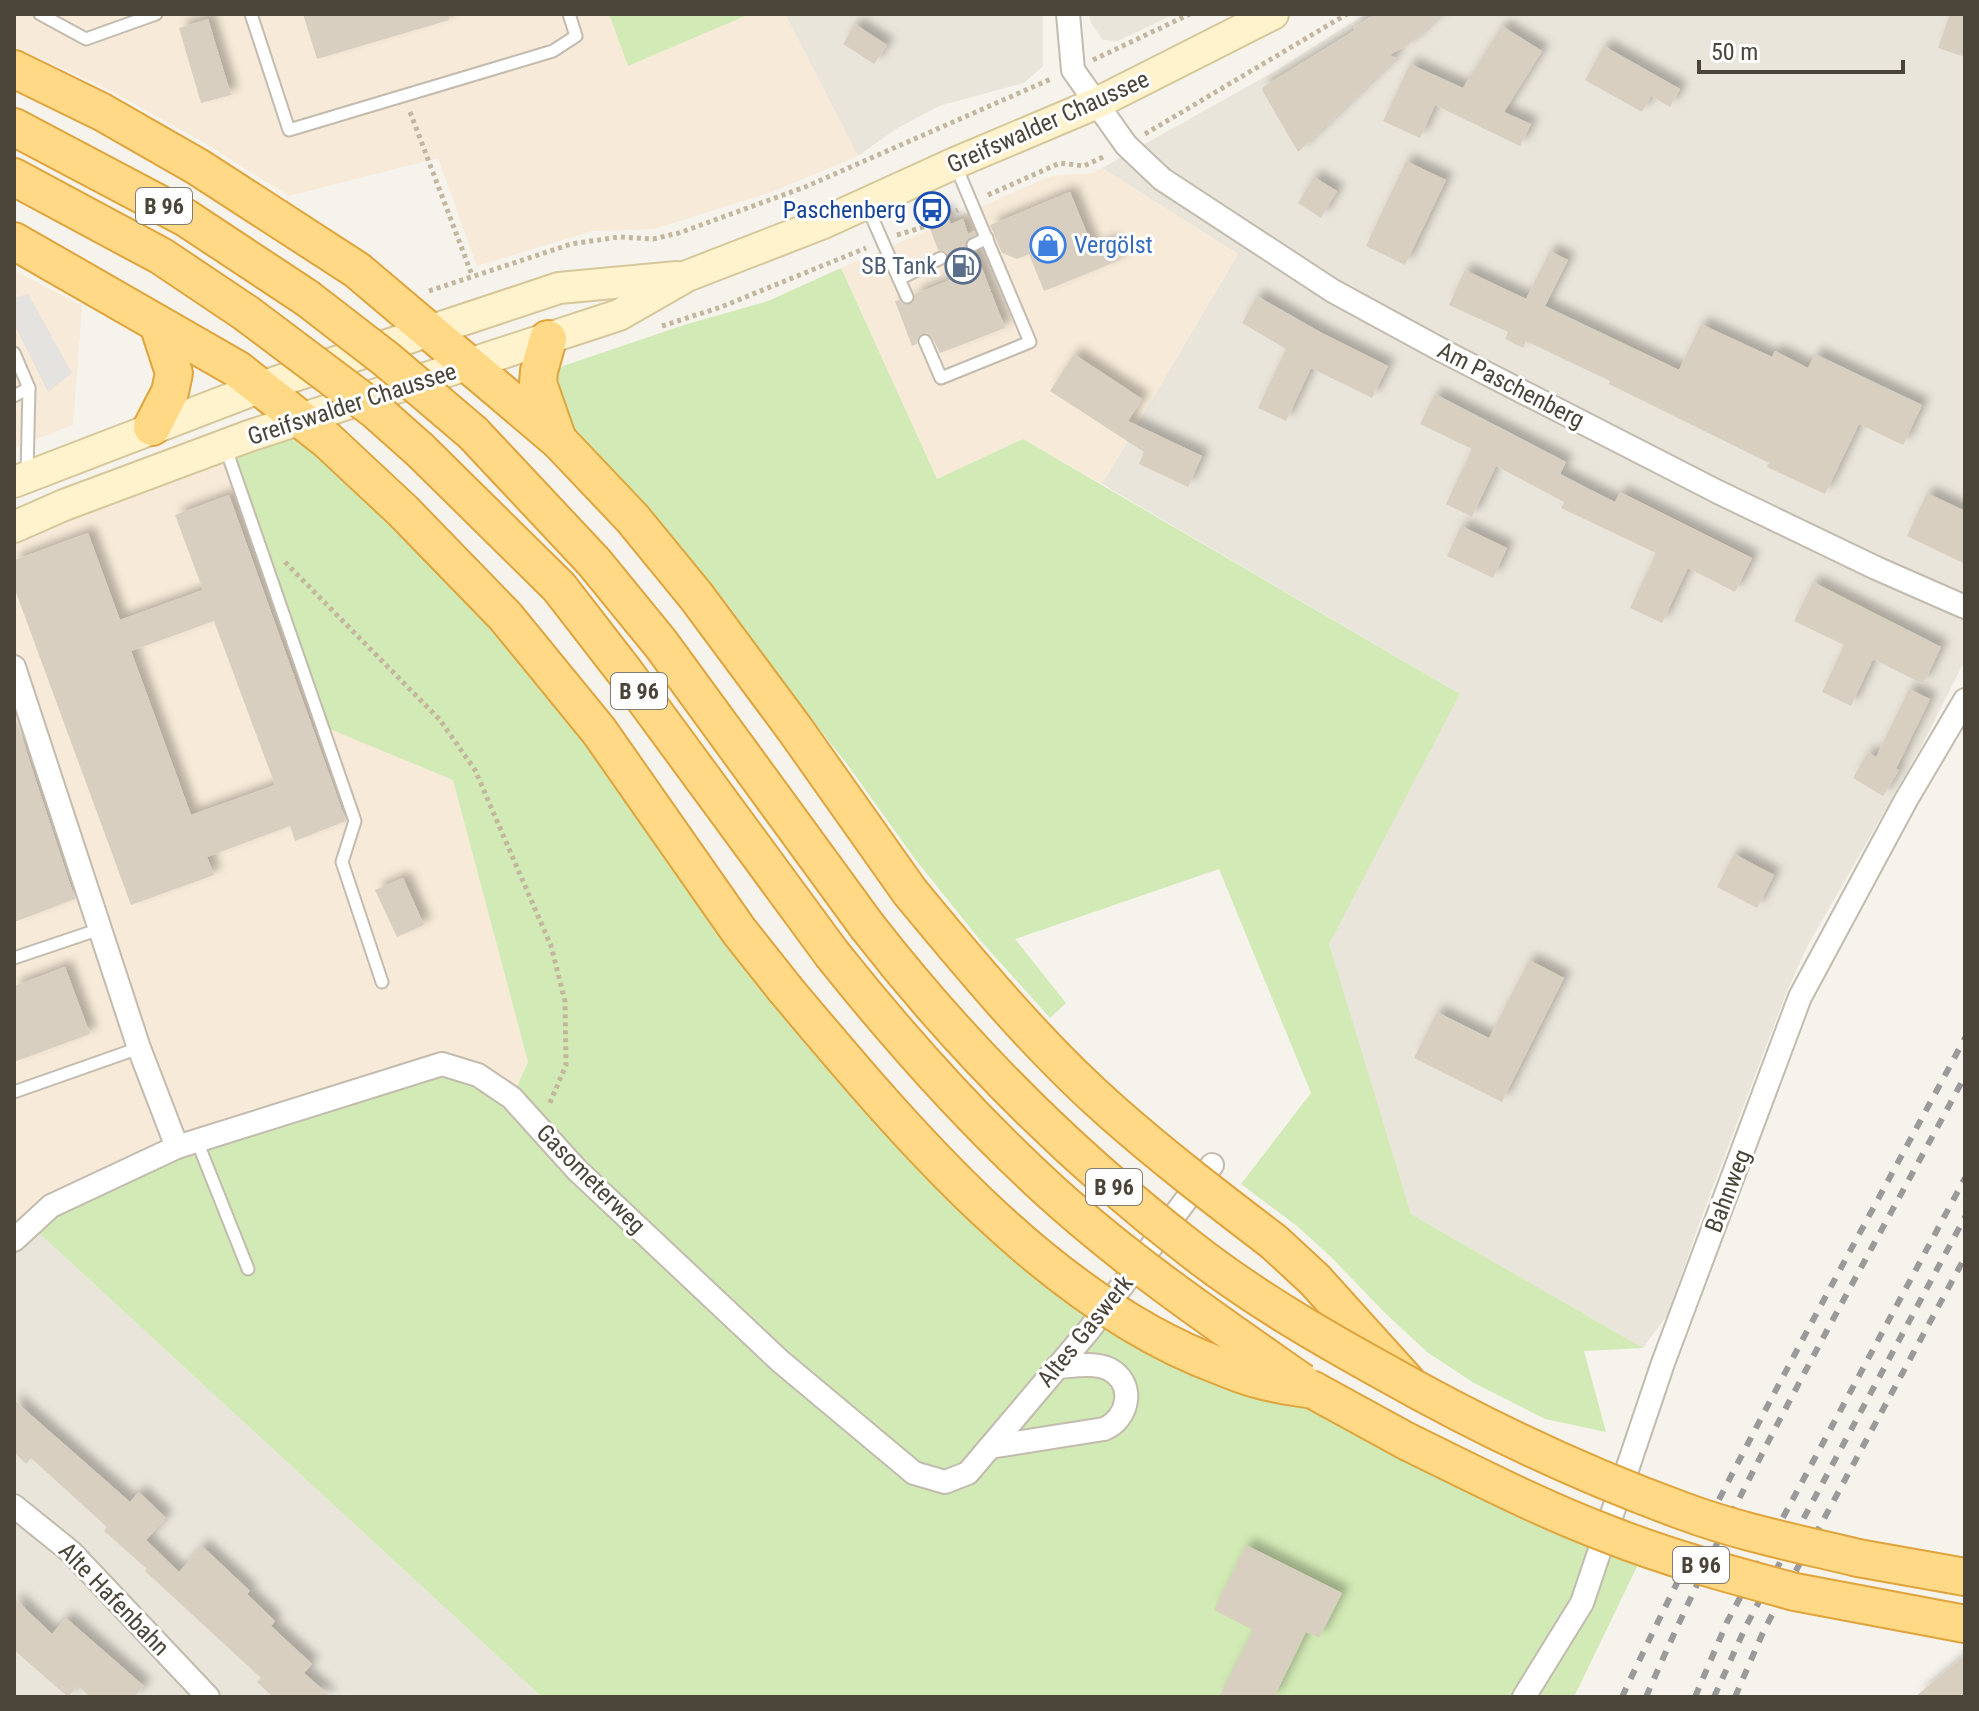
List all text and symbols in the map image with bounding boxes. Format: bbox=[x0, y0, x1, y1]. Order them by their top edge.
scale bar bbox=[1699, 24, 1903, 74]
text: 50 m bbox=[1711, 38, 1758, 66]
street label: Greifswalder Chaussee bbox=[943, 65, 1153, 179]
road number: B 96 bbox=[136, 188, 192, 224]
bus stop icon: Paschenberg bbox=[913, 191, 951, 229]
place label: Paschenberg bbox=[783, 196, 906, 224]
shop icon: Vergölst bbox=[1029, 226, 1067, 264]
place label: Vergölst bbox=[1074, 231, 1153, 259]
fuel station icon: SB Tank bbox=[944, 247, 982, 285]
place label: SB Tank bbox=[861, 252, 937, 280]
street label: Am Paschenberg bbox=[1433, 336, 1589, 434]
street label: Greifswalder Chaussee bbox=[244, 357, 460, 451]
road number: B 96 bbox=[611, 673, 667, 709]
street label: Gasometerweg bbox=[531, 1119, 651, 1239]
street label: Bahnweg bbox=[1699, 1146, 1757, 1236]
road number: B 96 bbox=[1086, 1169, 1142, 1205]
street label: Altes Gaswerk bbox=[1031, 1269, 1139, 1393]
street label: Alte Hafenbahn bbox=[53, 1537, 175, 1661]
road number: B 96 bbox=[1673, 1547, 1729, 1583]

